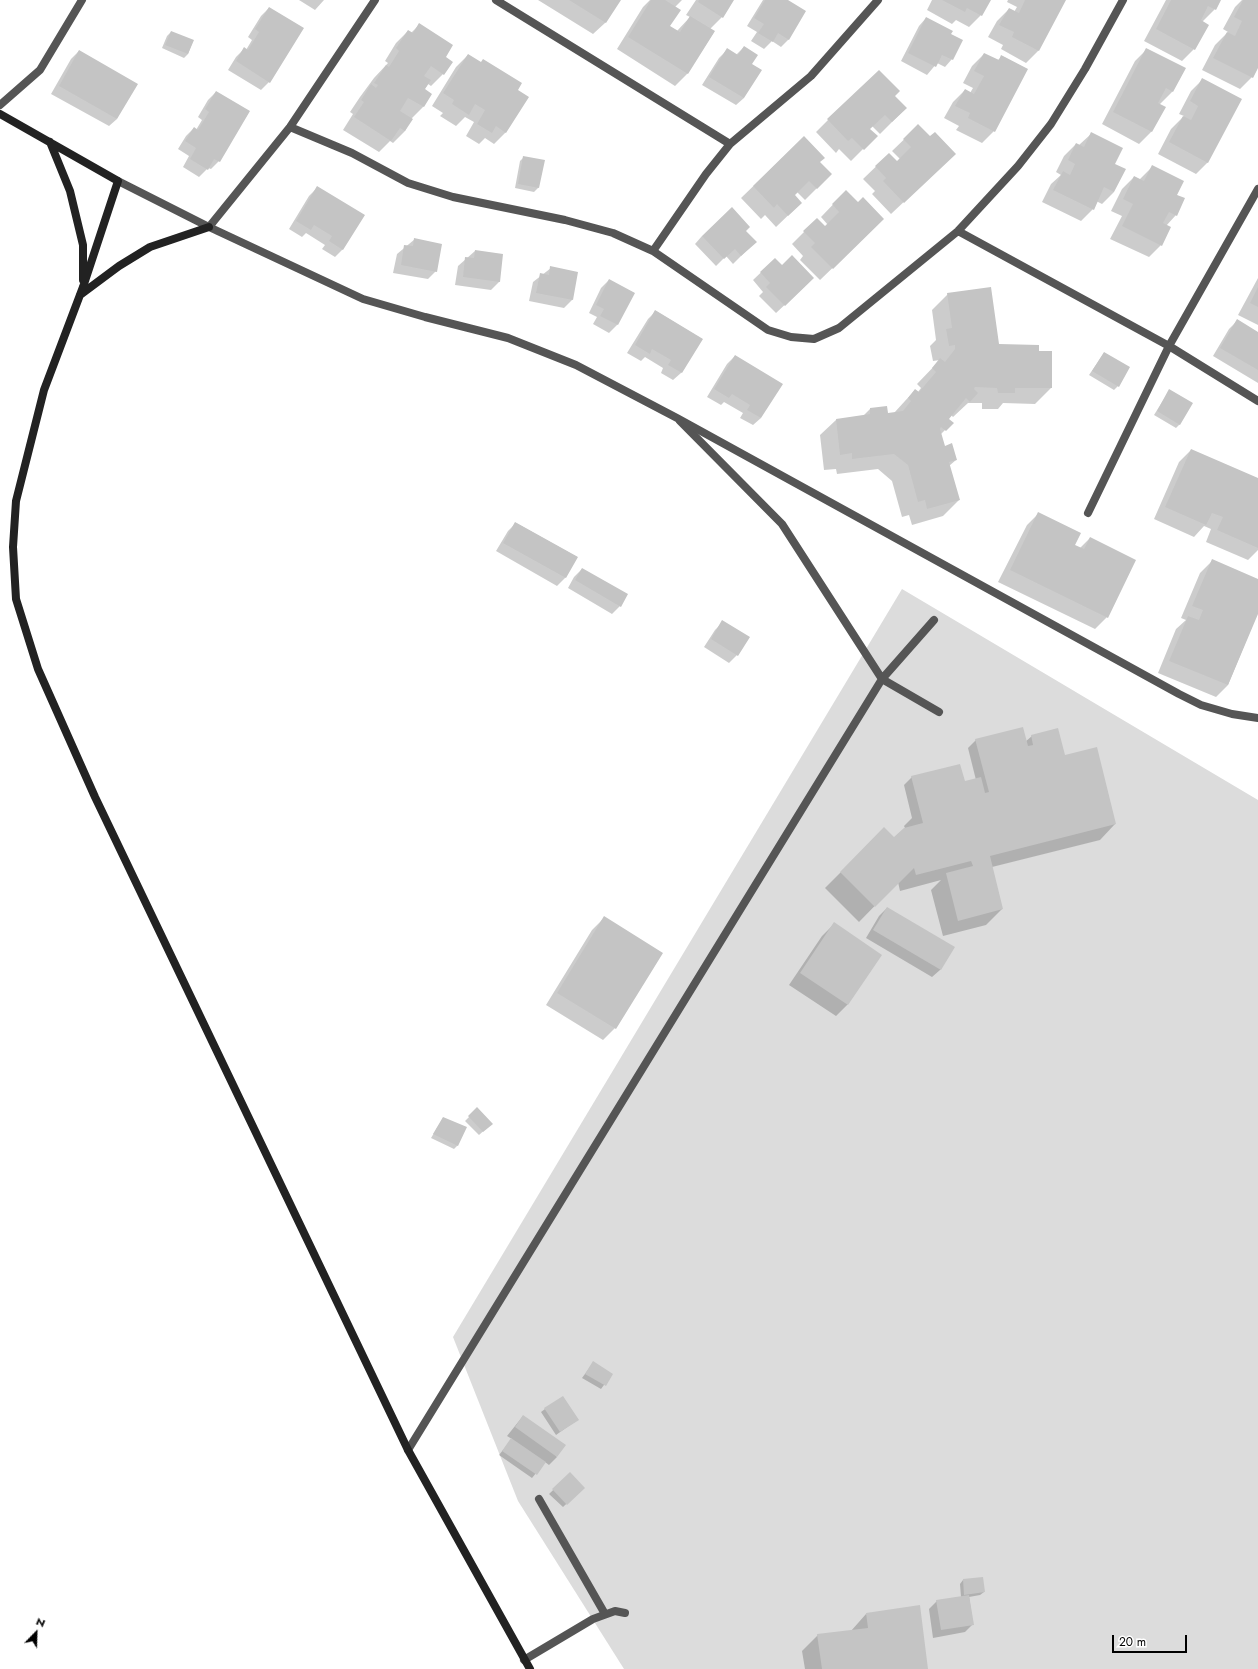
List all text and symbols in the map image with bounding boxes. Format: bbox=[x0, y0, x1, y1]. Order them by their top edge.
north arrow bbox=[16, 1613, 56, 1653]
text: N bbox=[34, 1613, 48, 1631]
scale bar bbox=[1114, 1627, 1189, 1653]
text: 20 m bbox=[1119, 1633, 1146, 1651]

